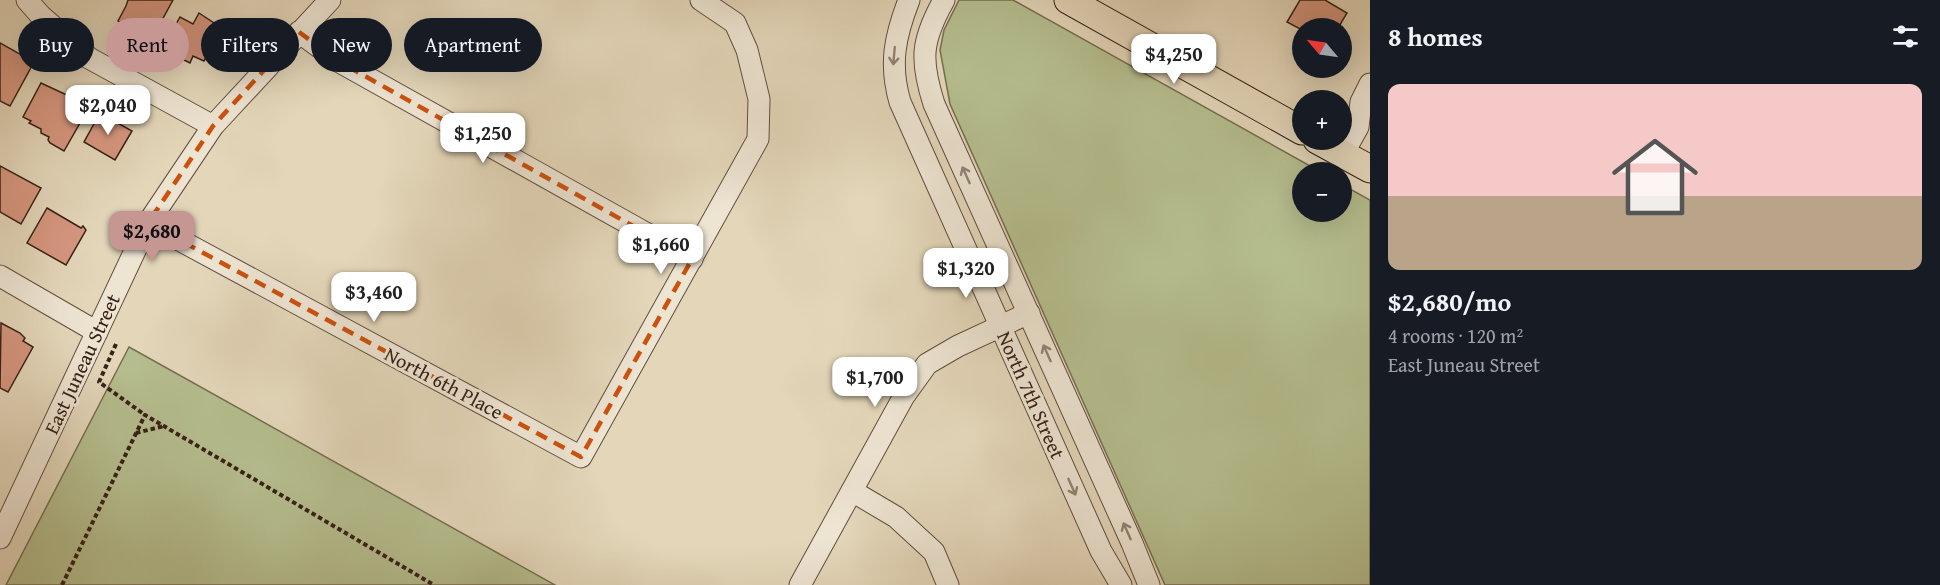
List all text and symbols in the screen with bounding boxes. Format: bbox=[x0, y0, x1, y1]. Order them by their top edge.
text: 8 homes bbox=[1388, 17, 1483, 56]
chip: Buy bbox=[18, 18, 94, 72]
chip: Rent bbox=[106, 18, 189, 72]
chip: Filters bbox=[201, 18, 299, 72]
chip: New bbox=[311, 18, 392, 72]
chip: Apartment bbox=[404, 18, 542, 72]
north arrow bbox=[1292, 18, 1352, 78]
map controls bbox=[1292, 18, 1352, 222]
icon: filters bbox=[1889, 20, 1922, 53]
pin: $4,250 bbox=[1125, 34, 1223, 85]
text: $4,250 bbox=[1145, 39, 1203, 68]
one-way arrow bbox=[888, 46, 899, 66]
pin: $2,040 bbox=[59, 85, 157, 136]
text: $2,040 bbox=[79, 90, 137, 119]
button: + bbox=[1292, 90, 1352, 150]
pin: $1,250 bbox=[434, 113, 532, 164]
text: $1,250 bbox=[454, 118, 512, 147]
icon: home bbox=[1601, 123, 1709, 231]
button: − bbox=[1292, 162, 1352, 222]
one-way arrow bbox=[960, 167, 972, 185]
pin: $2,680 bbox=[103, 211, 201, 262]
text: $2,680 bbox=[123, 216, 181, 245]
pin: $1,660 bbox=[612, 224, 710, 275]
text: $1,660 bbox=[632, 229, 690, 258]
pin: $1,320 bbox=[917, 248, 1015, 299]
text: $1,320 bbox=[937, 253, 995, 282]
pin: $3,460 bbox=[325, 272, 423, 323]
text: $3,460 bbox=[345, 277, 403, 306]
text: $2,680/mo bbox=[1388, 282, 1511, 321]
street label: East Juneau Street bbox=[36, 289, 127, 439]
text: 4 rooms · 120 m² bbox=[1388, 321, 1523, 350]
street label: North 7th Street bbox=[990, 326, 1073, 463]
street label: North 6th Place bbox=[380, 339, 509, 426]
one-way arrow bbox=[1041, 344, 1052, 363]
text: East Juneau Street bbox=[1388, 350, 1540, 379]
pin: $1,700 bbox=[826, 357, 924, 408]
text: $1,700 bbox=[846, 362, 904, 391]
one-way arrow bbox=[1067, 477, 1078, 495]
one-way arrow bbox=[1121, 522, 1132, 540]

